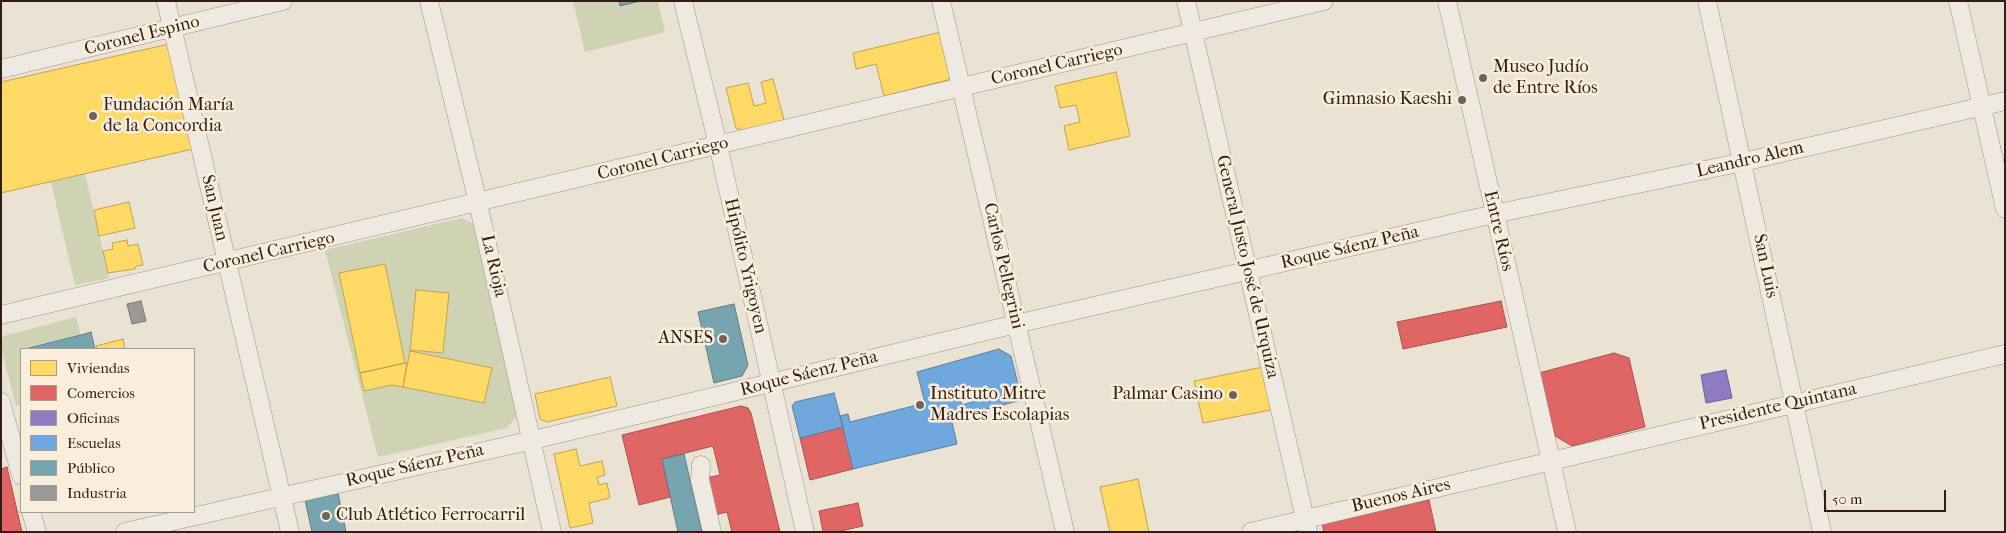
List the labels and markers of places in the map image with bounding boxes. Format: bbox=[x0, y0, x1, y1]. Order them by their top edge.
place label: Museo Judío de Entre Ríos bbox=[1493, 57, 1598, 100]
marker: Museo Judío de Entre Ríos bbox=[1477, 72, 1489, 84]
place label: Gimnasio Kaeshi bbox=[1323, 89, 1452, 111]
marker: Gimnasio Kaeshi bbox=[1456, 94, 1468, 106]
place label: Fundación María de la Concordia bbox=[103, 95, 234, 138]
marker: Fundación María de la Concordia bbox=[87, 110, 99, 122]
place label: ANSES bbox=[658, 328, 713, 350]
marker: ANSES bbox=[717, 333, 729, 345]
place label: Instituto Mitre Madres Escolapias bbox=[930, 384, 1069, 426]
place label: Palmar Casino bbox=[1112, 384, 1223, 406]
marker: Palmar Casino bbox=[1227, 389, 1239, 401]
marker: Instituto Mitre Madres Escolapias bbox=[914, 399, 926, 411]
place label: Club Atlético Ferrocarril bbox=[336, 505, 525, 527]
marker: Club Atlético Ferrocarril bbox=[320, 510, 332, 522]

